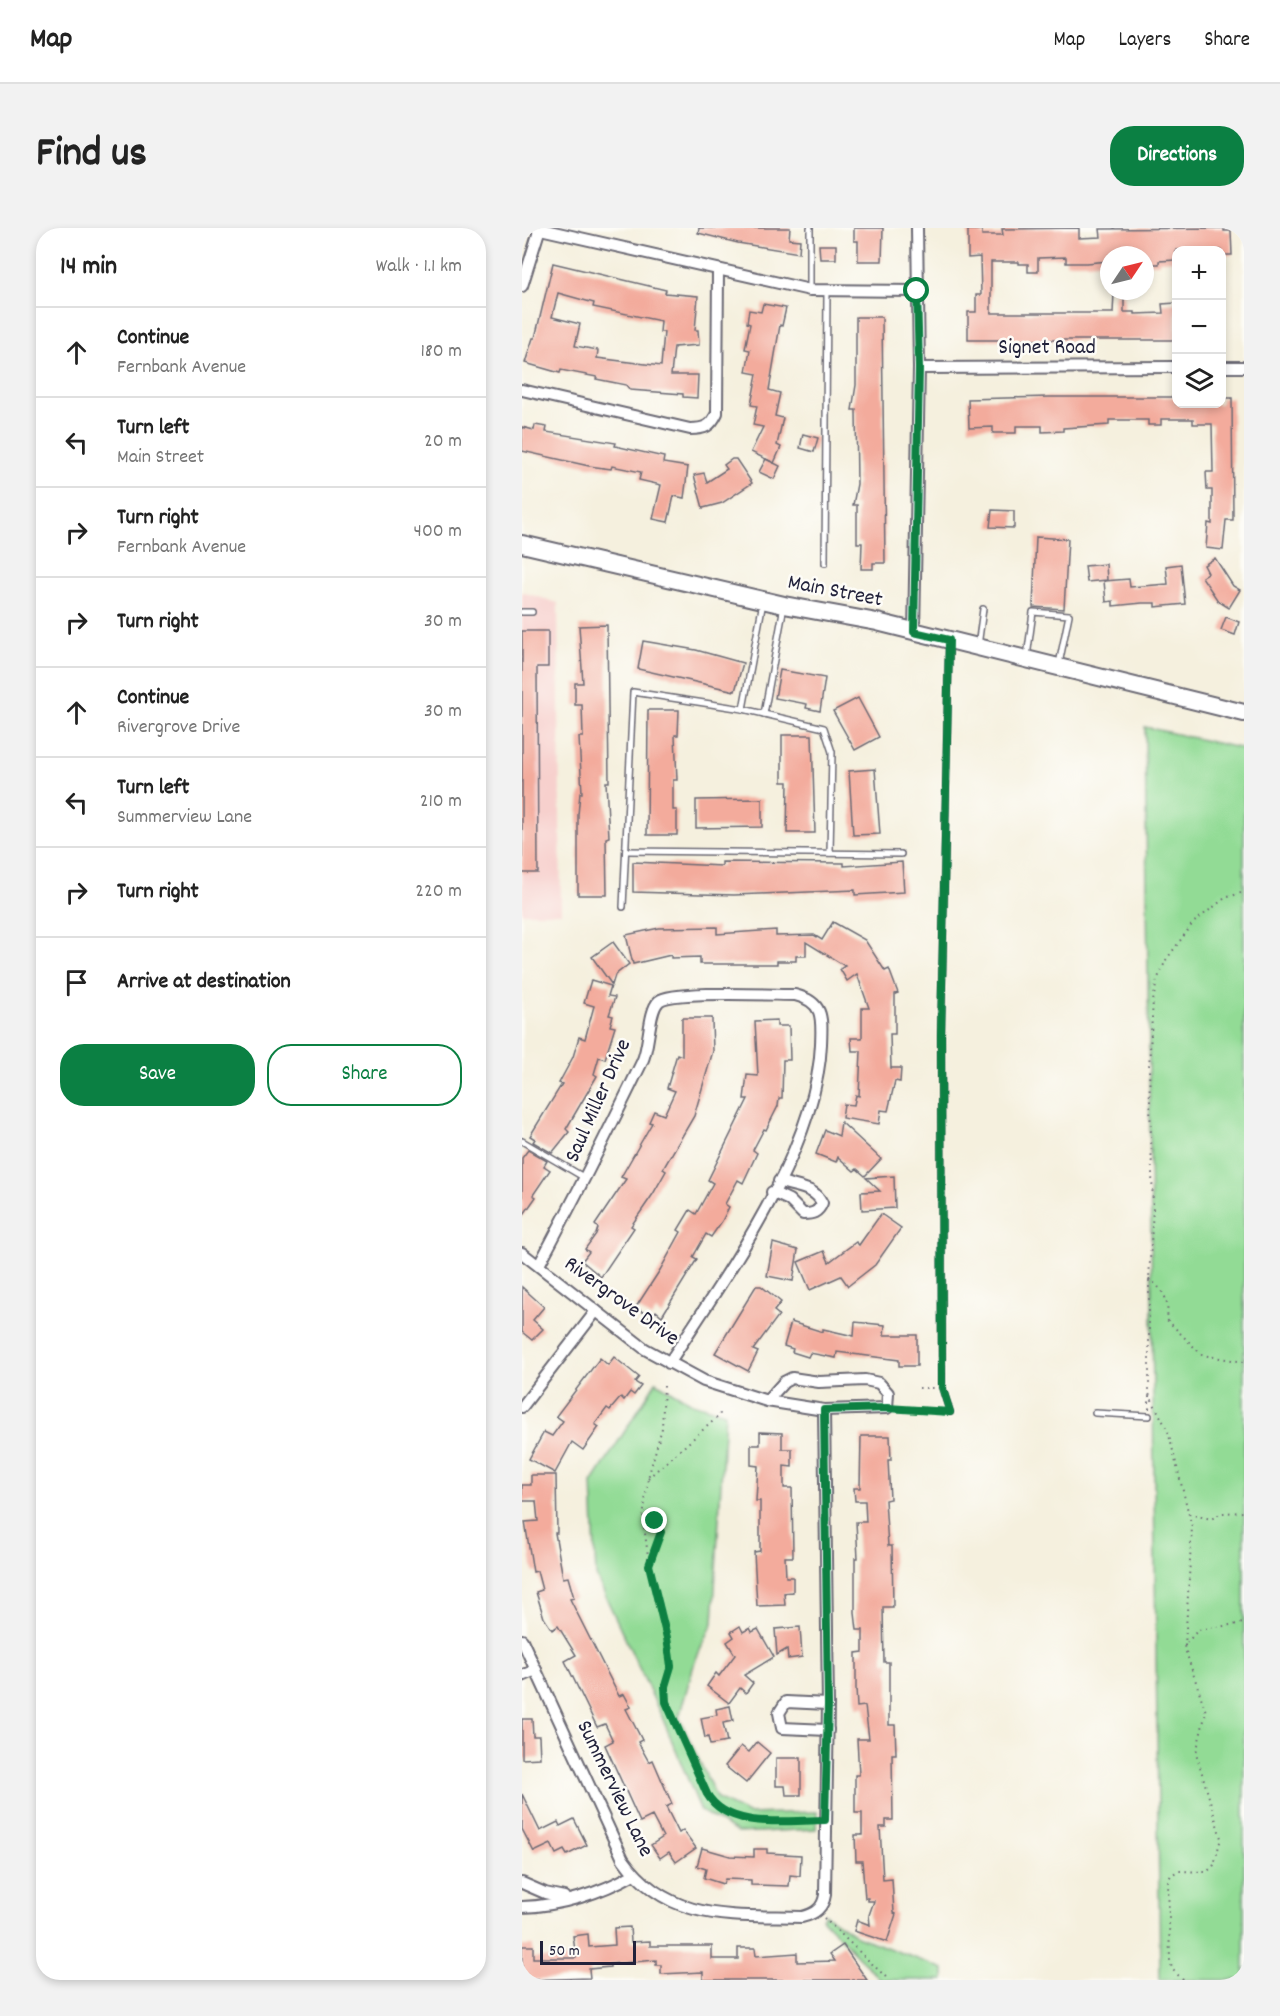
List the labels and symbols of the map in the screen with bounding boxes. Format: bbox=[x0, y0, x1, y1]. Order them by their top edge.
north arrow bbox=[1100, 246, 1154, 300]
route start bbox=[903, 277, 929, 303]
street label: Signet Road bbox=[998, 333, 1096, 364]
street label: Main Street bbox=[785, 568, 885, 616]
street label: Saul Miller Drive bbox=[558, 1034, 640, 1168]
street label: Rivergrove Drive bbox=[557, 1250, 685, 1354]
route end bbox=[641, 1507, 667, 1533]
street label: Summerview Lane bbox=[568, 1715, 660, 1863]
scale bar bbox=[540, 1938, 636, 1966]

